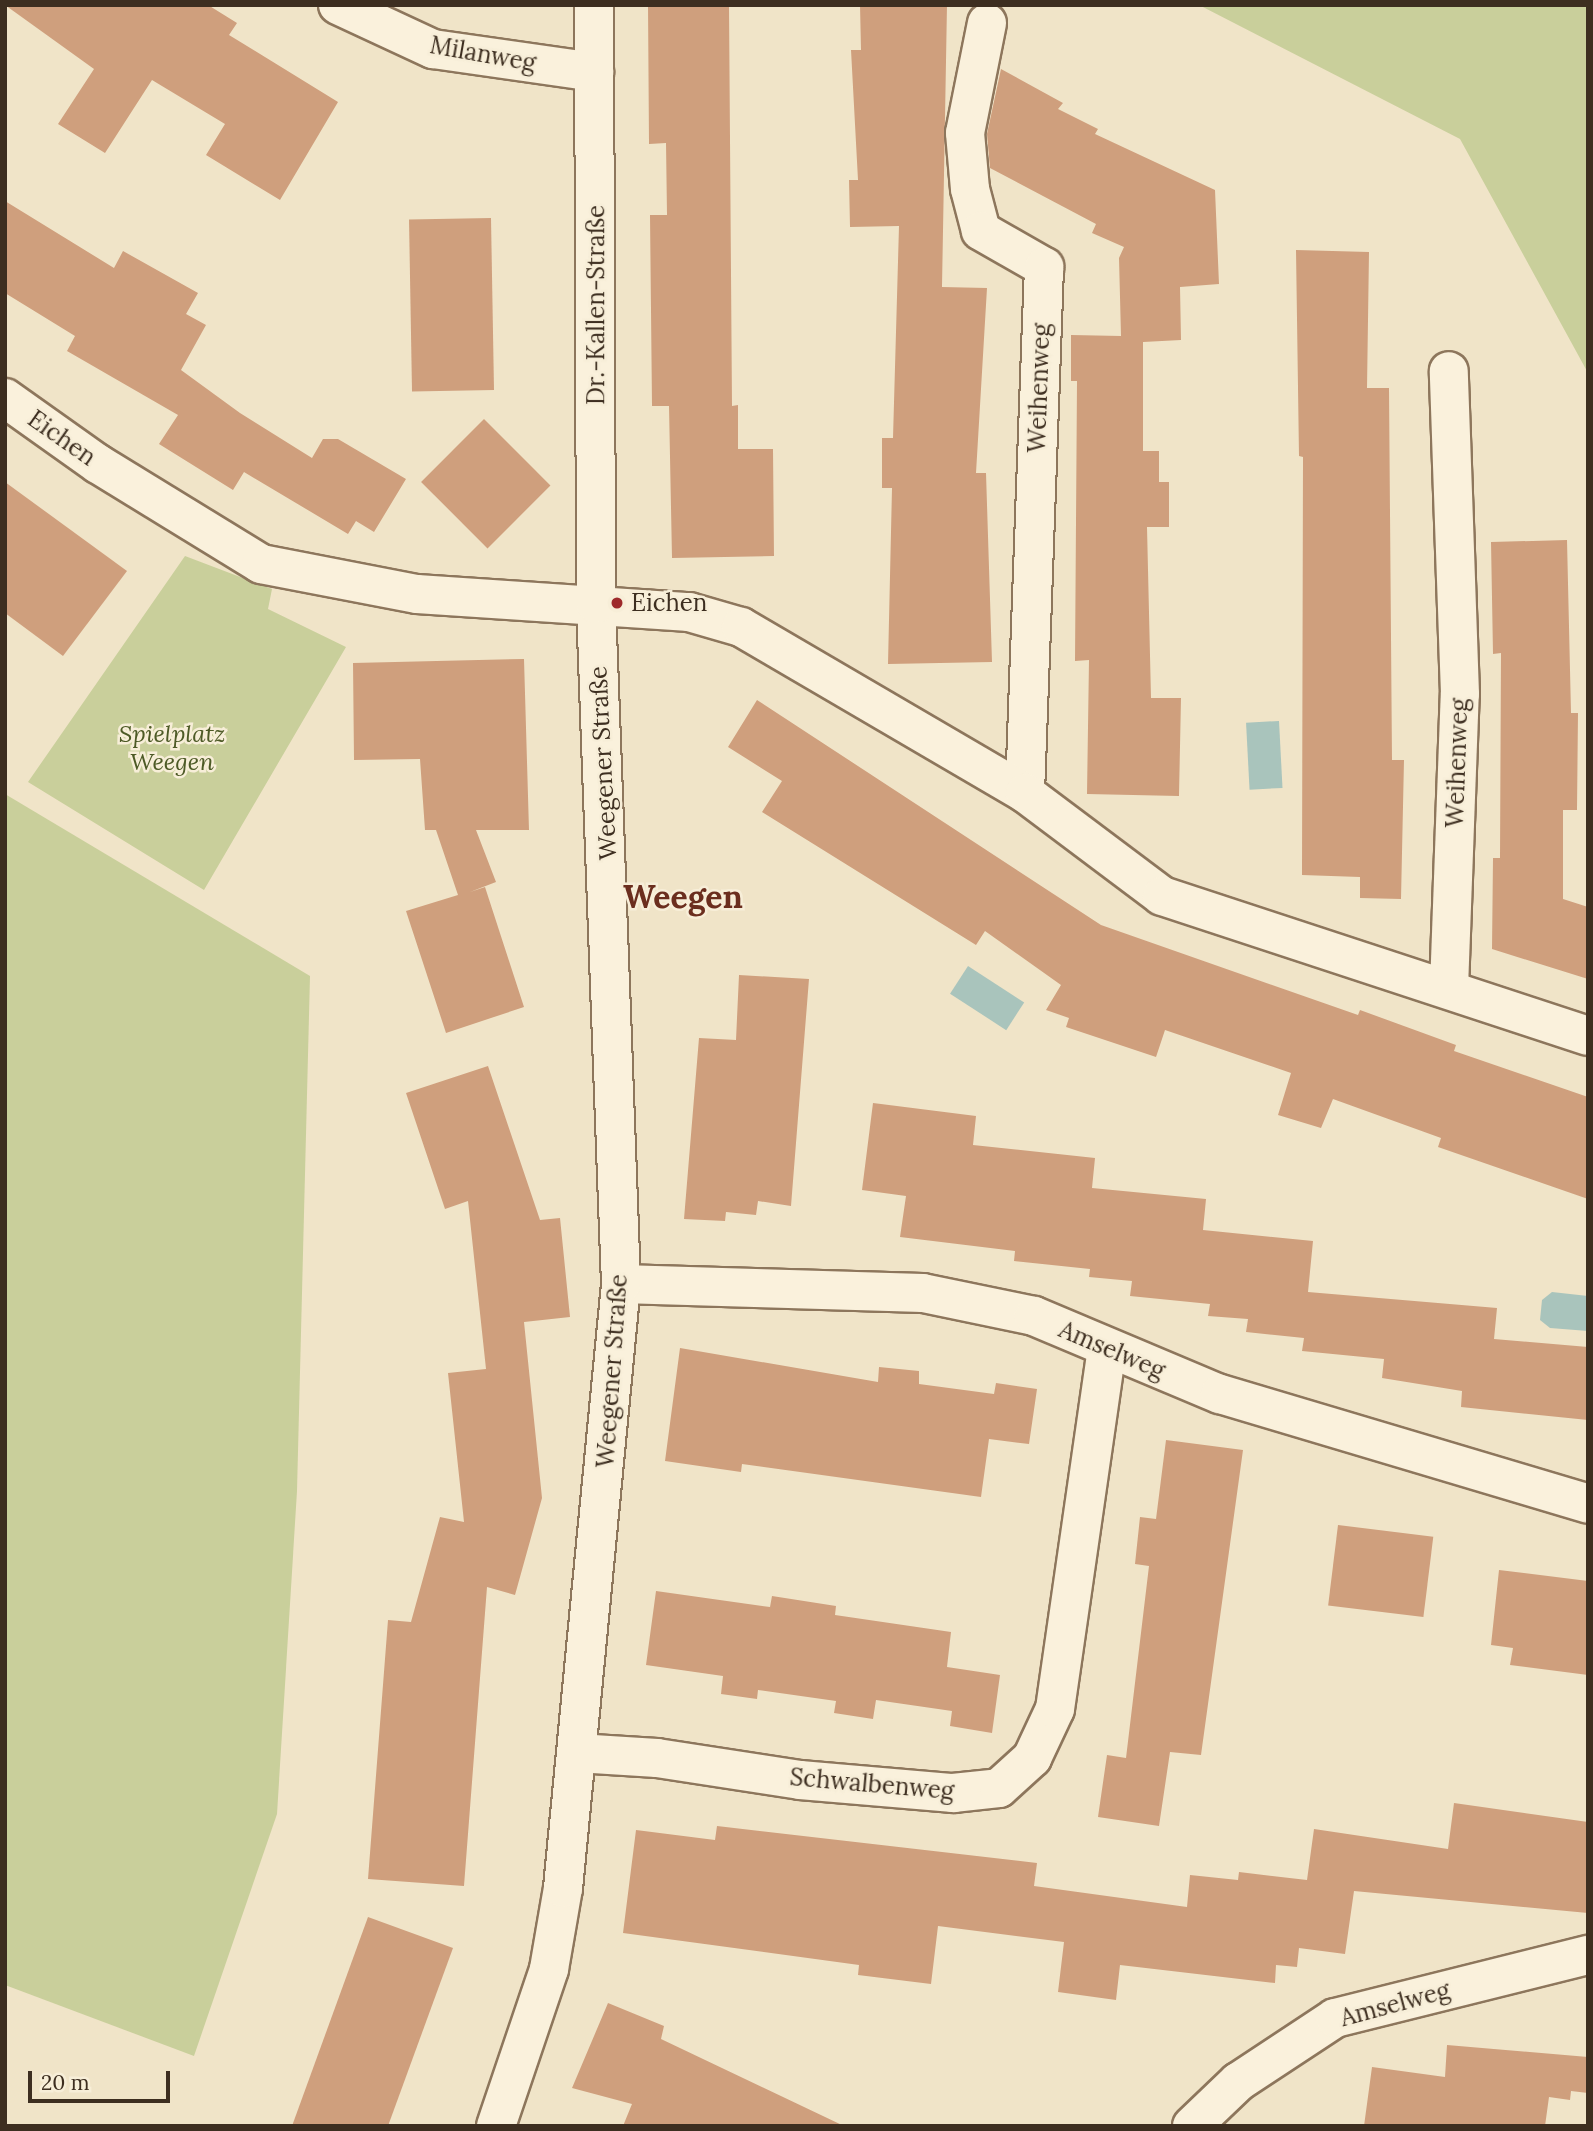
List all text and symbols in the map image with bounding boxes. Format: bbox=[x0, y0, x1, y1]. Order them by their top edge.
street label: Milanweg bbox=[428, 31, 538, 77]
street label: Dr.-Kallen-Straße bbox=[582, 205, 610, 405]
street label: Weihenweg bbox=[1022, 323, 1056, 453]
street label: Eichen bbox=[22, 404, 102, 472]
place label: Eichen bbox=[631, 589, 707, 617]
marker: Eichen bbox=[609, 595, 625, 611]
street label: Weegener Straße bbox=[584, 665, 622, 861]
street label: Weihenweg bbox=[1440, 698, 1474, 828]
park label: Spielplatz Weegen bbox=[119, 720, 225, 776]
district label: Weegen bbox=[623, 878, 743, 916]
street label: Weegener Straße bbox=[591, 1273, 633, 1469]
street label: Amselweg bbox=[1055, 1315, 1169, 1385]
street label: Schwalbenweg bbox=[789, 1762, 955, 1806]
street label: Amselweg bbox=[1337, 1976, 1453, 2032]
scale bar bbox=[32, 2058, 173, 2102]
text: 20 m bbox=[41, 2069, 90, 2096]

